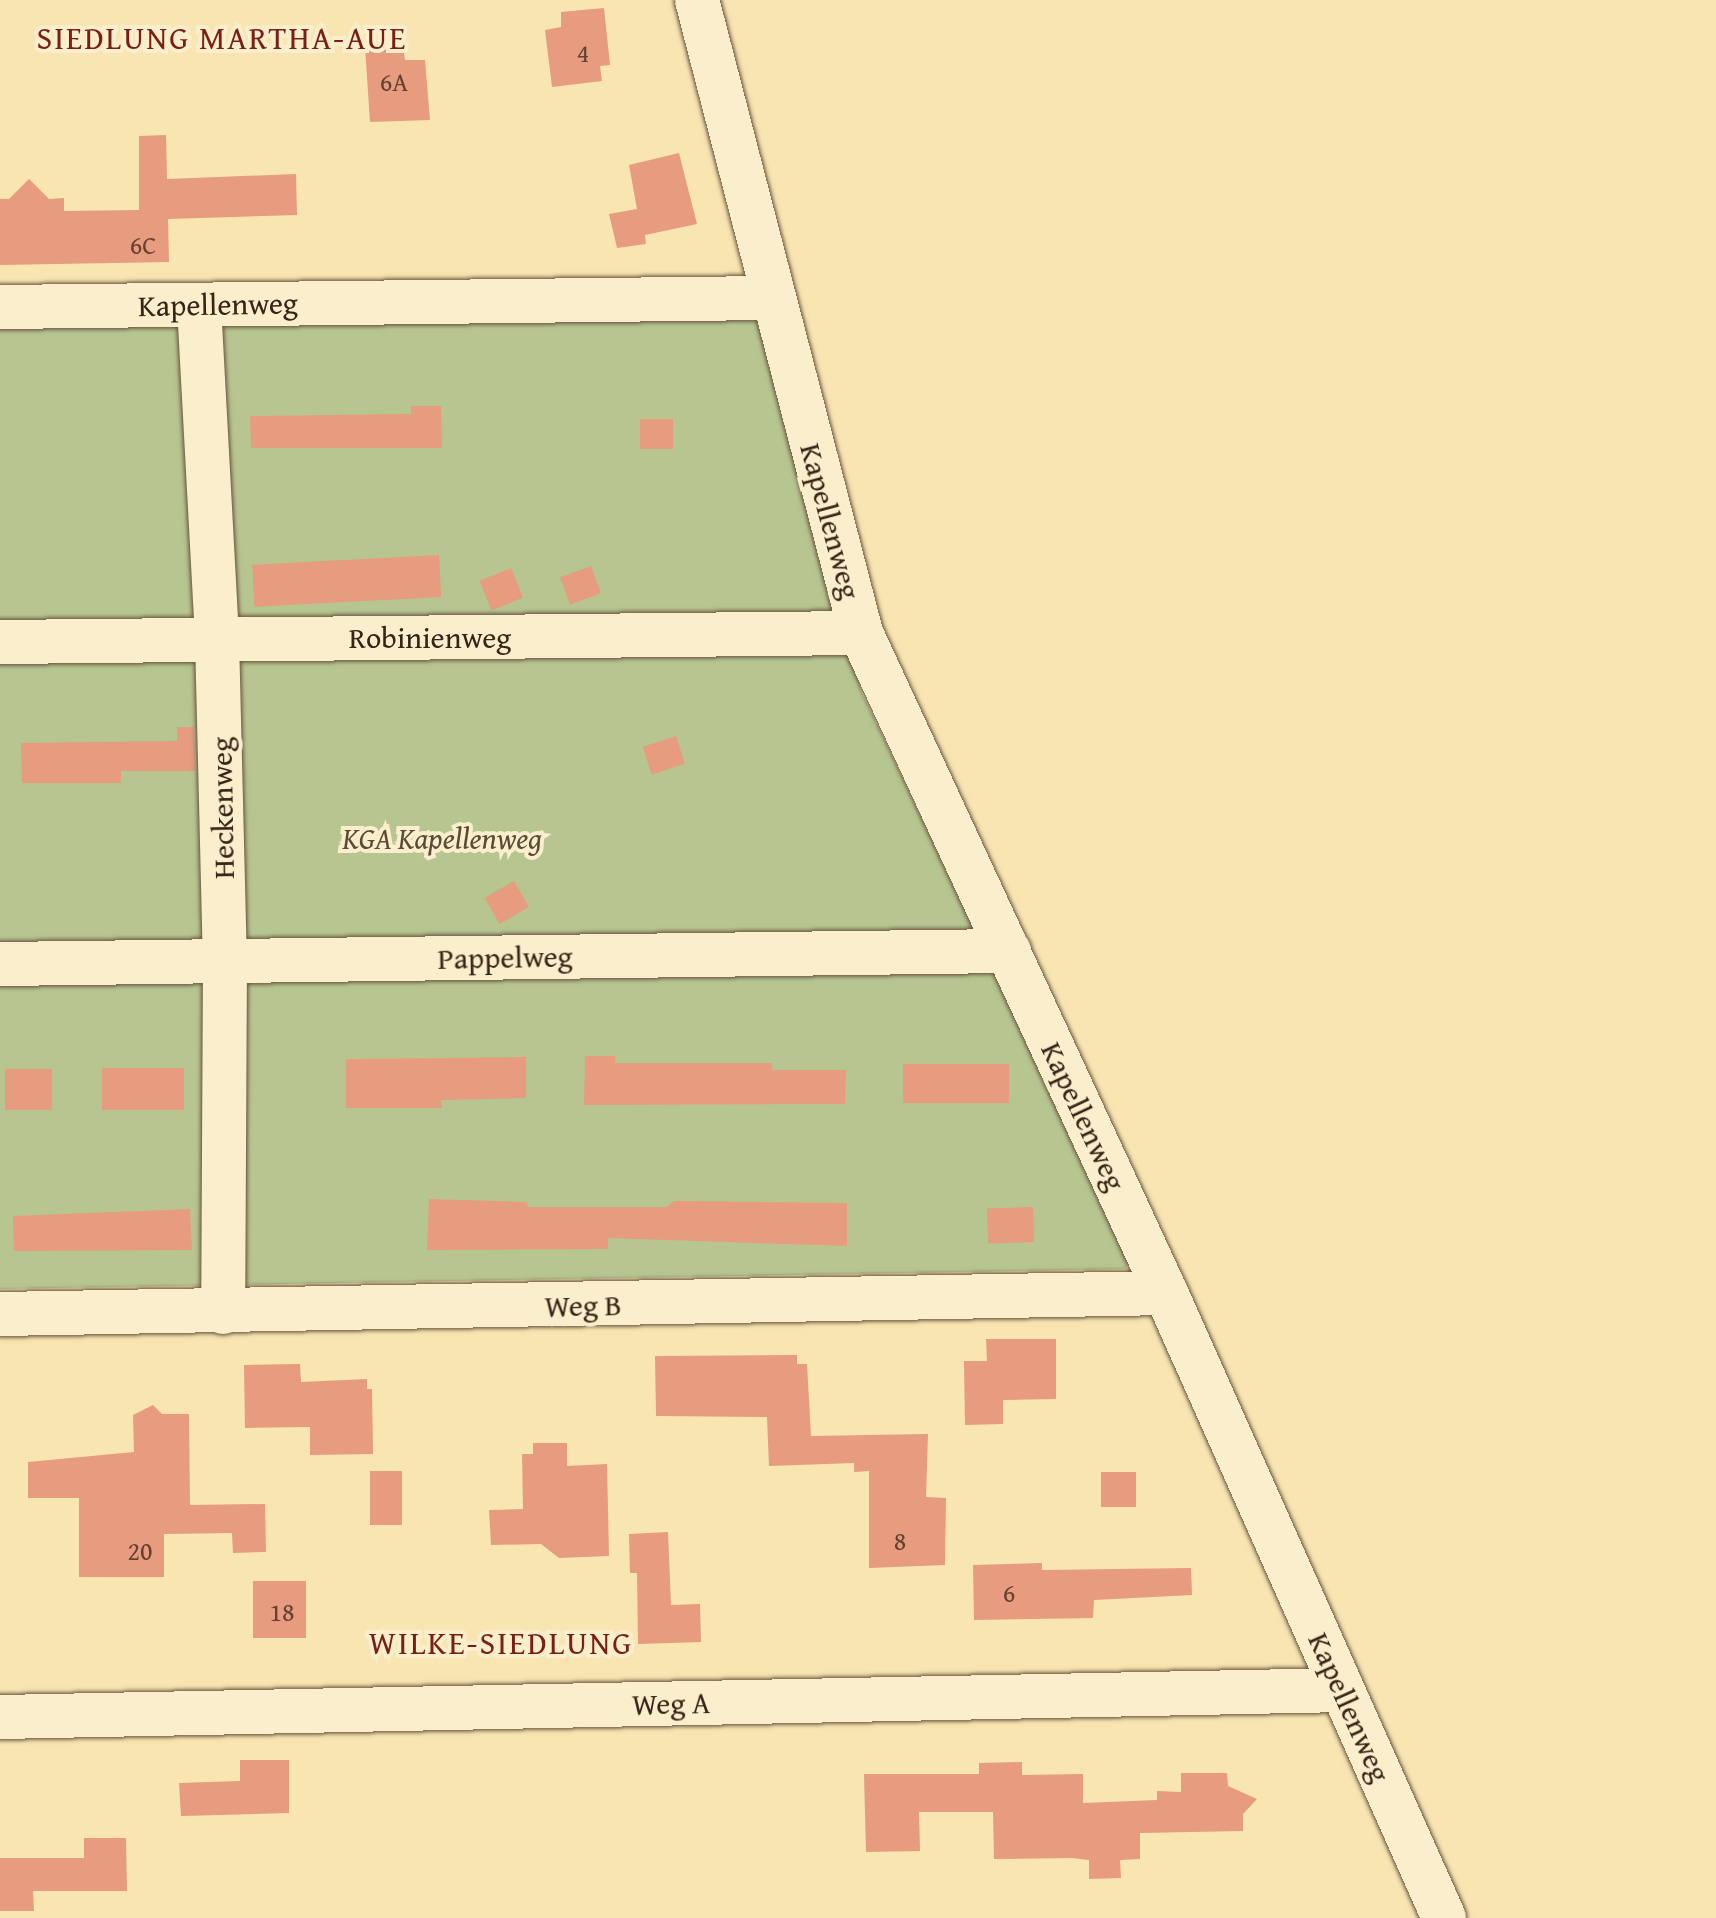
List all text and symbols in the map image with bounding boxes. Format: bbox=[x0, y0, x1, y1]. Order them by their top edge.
district label: SIEDLUNG MARTHA-AUE bbox=[36, 19, 408, 57]
house number: 4 bbox=[577, 37, 589, 69]
house number: 6A bbox=[380, 66, 408, 98]
house number: 6C bbox=[130, 229, 156, 261]
street label: Kapellenweg bbox=[138, 285, 298, 323]
street label: Kapellenweg bbox=[793, 439, 869, 603]
street label: Robinienweg bbox=[349, 619, 511, 655]
street label: Heckenweg bbox=[203, 737, 241, 879]
park label: KGA Kapellenweg bbox=[342, 820, 542, 856]
street label: Pappelweg bbox=[437, 938, 573, 976]
street label: Kapellenweg bbox=[1034, 1036, 1134, 1196]
street label: Weg B bbox=[544, 1286, 622, 1324]
house number: 8 bbox=[894, 1525, 906, 1557]
house number: 20 bbox=[127, 1535, 153, 1567]
house number: 6 bbox=[1003, 1577, 1015, 1609]
house number: 18 bbox=[269, 1596, 295, 1628]
district label: WILKE-SIEDLUNG bbox=[369, 1624, 633, 1662]
street label: Kapellenweg bbox=[1301, 1627, 1399, 1787]
street label: Weg A bbox=[632, 1684, 710, 1722]

